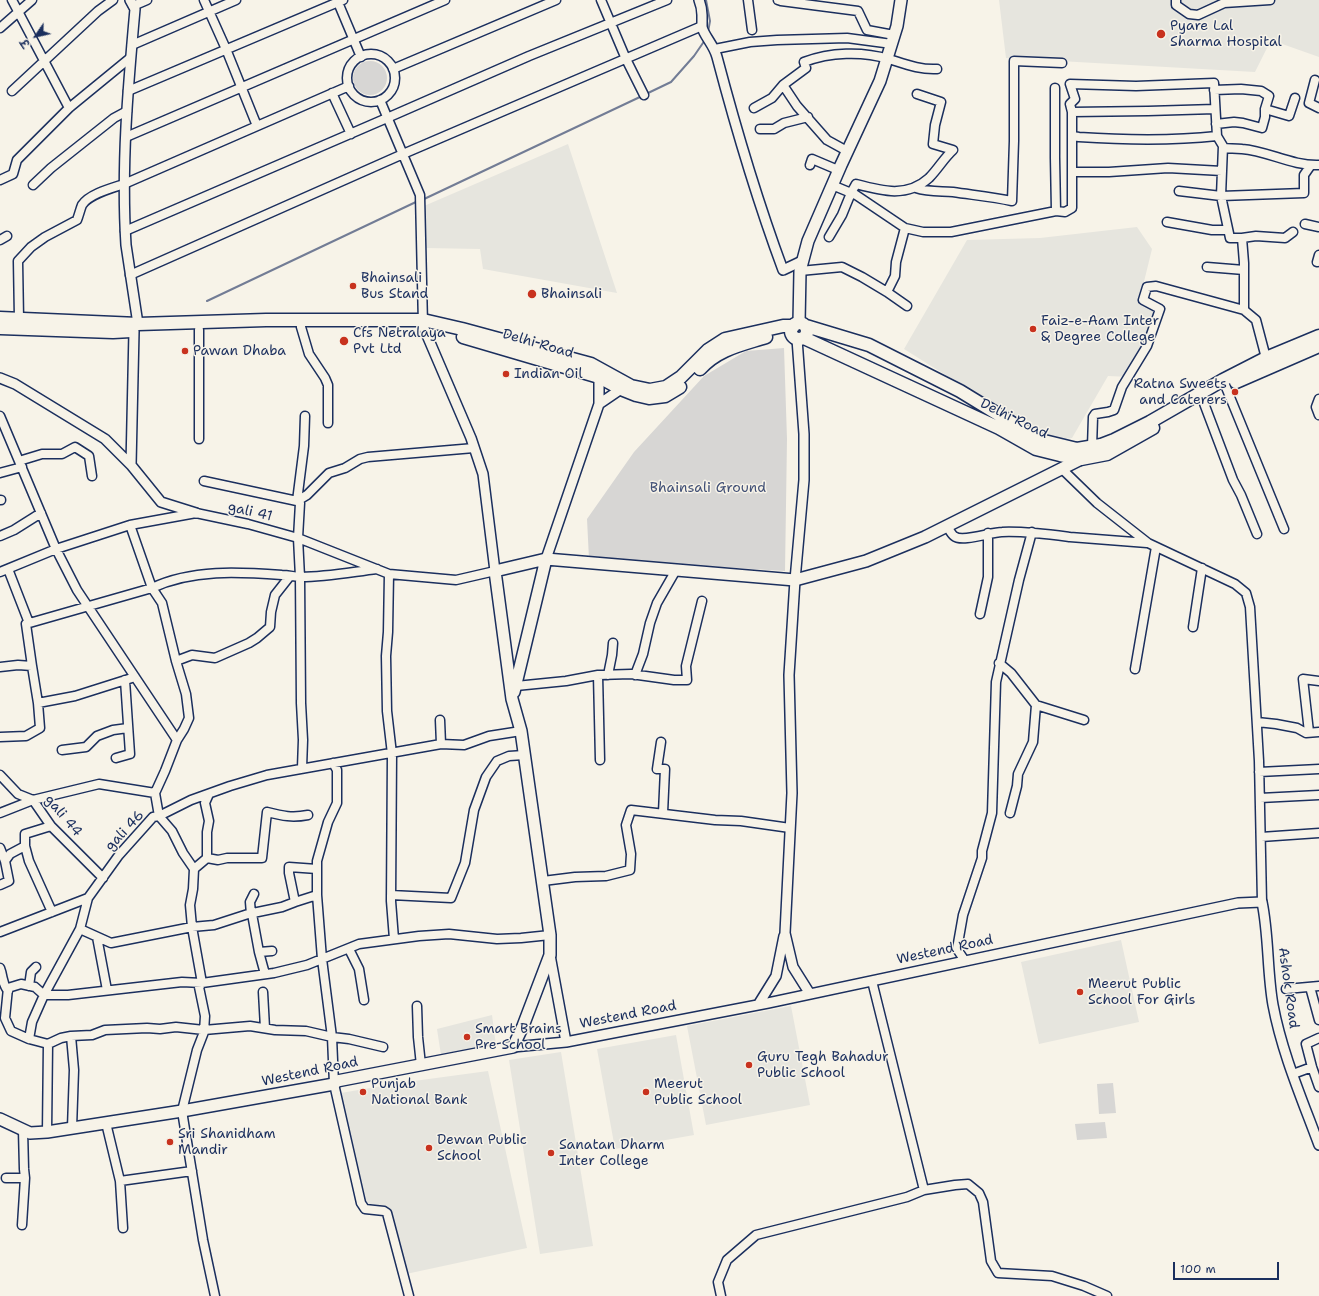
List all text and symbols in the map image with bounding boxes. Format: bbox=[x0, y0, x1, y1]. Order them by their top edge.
north arrow bbox=[16, 16, 56, 56]
place label: Pyare Lal Sharma Hospital bbox=[1170, 18, 1282, 50]
marker: Pyare Lal Sharma Hospital bbox=[1155, 28, 1167, 40]
text: उ bbox=[17, 36, 34, 50]
place label: Bhainsali Bus Stand bbox=[361, 270, 428, 302]
marker: Bhainsali Bus Stand bbox=[348, 281, 358, 291]
place label: Bhainsali bbox=[541, 286, 602, 302]
marker: Bhainsali bbox=[526, 288, 538, 300]
place label: Faiz-e-Aam Inter & Degree College bbox=[1041, 313, 1159, 346]
marker: Faiz-e-Aam Inter & Degree College bbox=[1028, 324, 1038, 334]
place label: Cfs Netralaya Pvt Ltd bbox=[353, 325, 446, 358]
street label: Delhi Road bbox=[500, 326, 576, 362]
marker: Cfs Netralaya Pvt Ltd bbox=[338, 335, 350, 347]
place label: Pawan Dhaba bbox=[193, 343, 286, 359]
marker: Pawan Dhaba bbox=[180, 346, 190, 356]
place label: Indian Oil bbox=[514, 366, 583, 382]
marker: Indian Oil bbox=[501, 369, 511, 379]
place label: Ratna Sweets and Caterers bbox=[1133, 376, 1227, 408]
marker: Ratna Sweets and Caterers bbox=[1230, 387, 1240, 397]
street label: Delhi Road bbox=[977, 395, 1051, 443]
park label: Bhainsali Ground bbox=[650, 480, 766, 496]
street label: gali 41 bbox=[226, 499, 274, 525]
street label: gali 44 bbox=[41, 792, 85, 840]
street label: gali 46 bbox=[102, 807, 148, 855]
street label: Westend Road bbox=[895, 932, 995, 968]
street label: Ashok Road bbox=[1274, 946, 1302, 1030]
place label: Meerut Public School For Girls bbox=[1088, 976, 1196, 1008]
marker: Meerut Public School For Girls bbox=[1075, 987, 1085, 997]
street label: Westend Road bbox=[578, 997, 678, 1033]
place label: Smart Brains Pre School bbox=[475, 1021, 562, 1054]
marker: Smart Brains Pre School bbox=[462, 1032, 472, 1042]
place label: Guru Tegh Bahadur Public School bbox=[757, 1049, 889, 1082]
street label: Westend Road bbox=[260, 1054, 360, 1090]
marker: Guru Tegh Bahadur Public School bbox=[744, 1060, 754, 1070]
place label: Punjab National Bank bbox=[371, 1076, 468, 1108]
place label: Meerut Public School bbox=[654, 1076, 742, 1108]
marker: Punjab National Bank bbox=[358, 1087, 368, 1097]
marker: Meerut Public School bbox=[641, 1087, 651, 1097]
place label: Sri Shanidham Mandir bbox=[178, 1126, 276, 1158]
place label: Dewan Public School bbox=[437, 1132, 527, 1164]
marker: Sri Shanidham Mandir bbox=[165, 1137, 175, 1147]
place label: Sanatan Dharm Inter College bbox=[559, 1137, 665, 1170]
marker: Dewan Public School bbox=[424, 1143, 434, 1153]
marker: Sanatan Dharm Inter College bbox=[546, 1148, 556, 1158]
scale bar bbox=[1175, 1254, 1281, 1280]
text: 100 m bbox=[1180, 1261, 1216, 1277]

